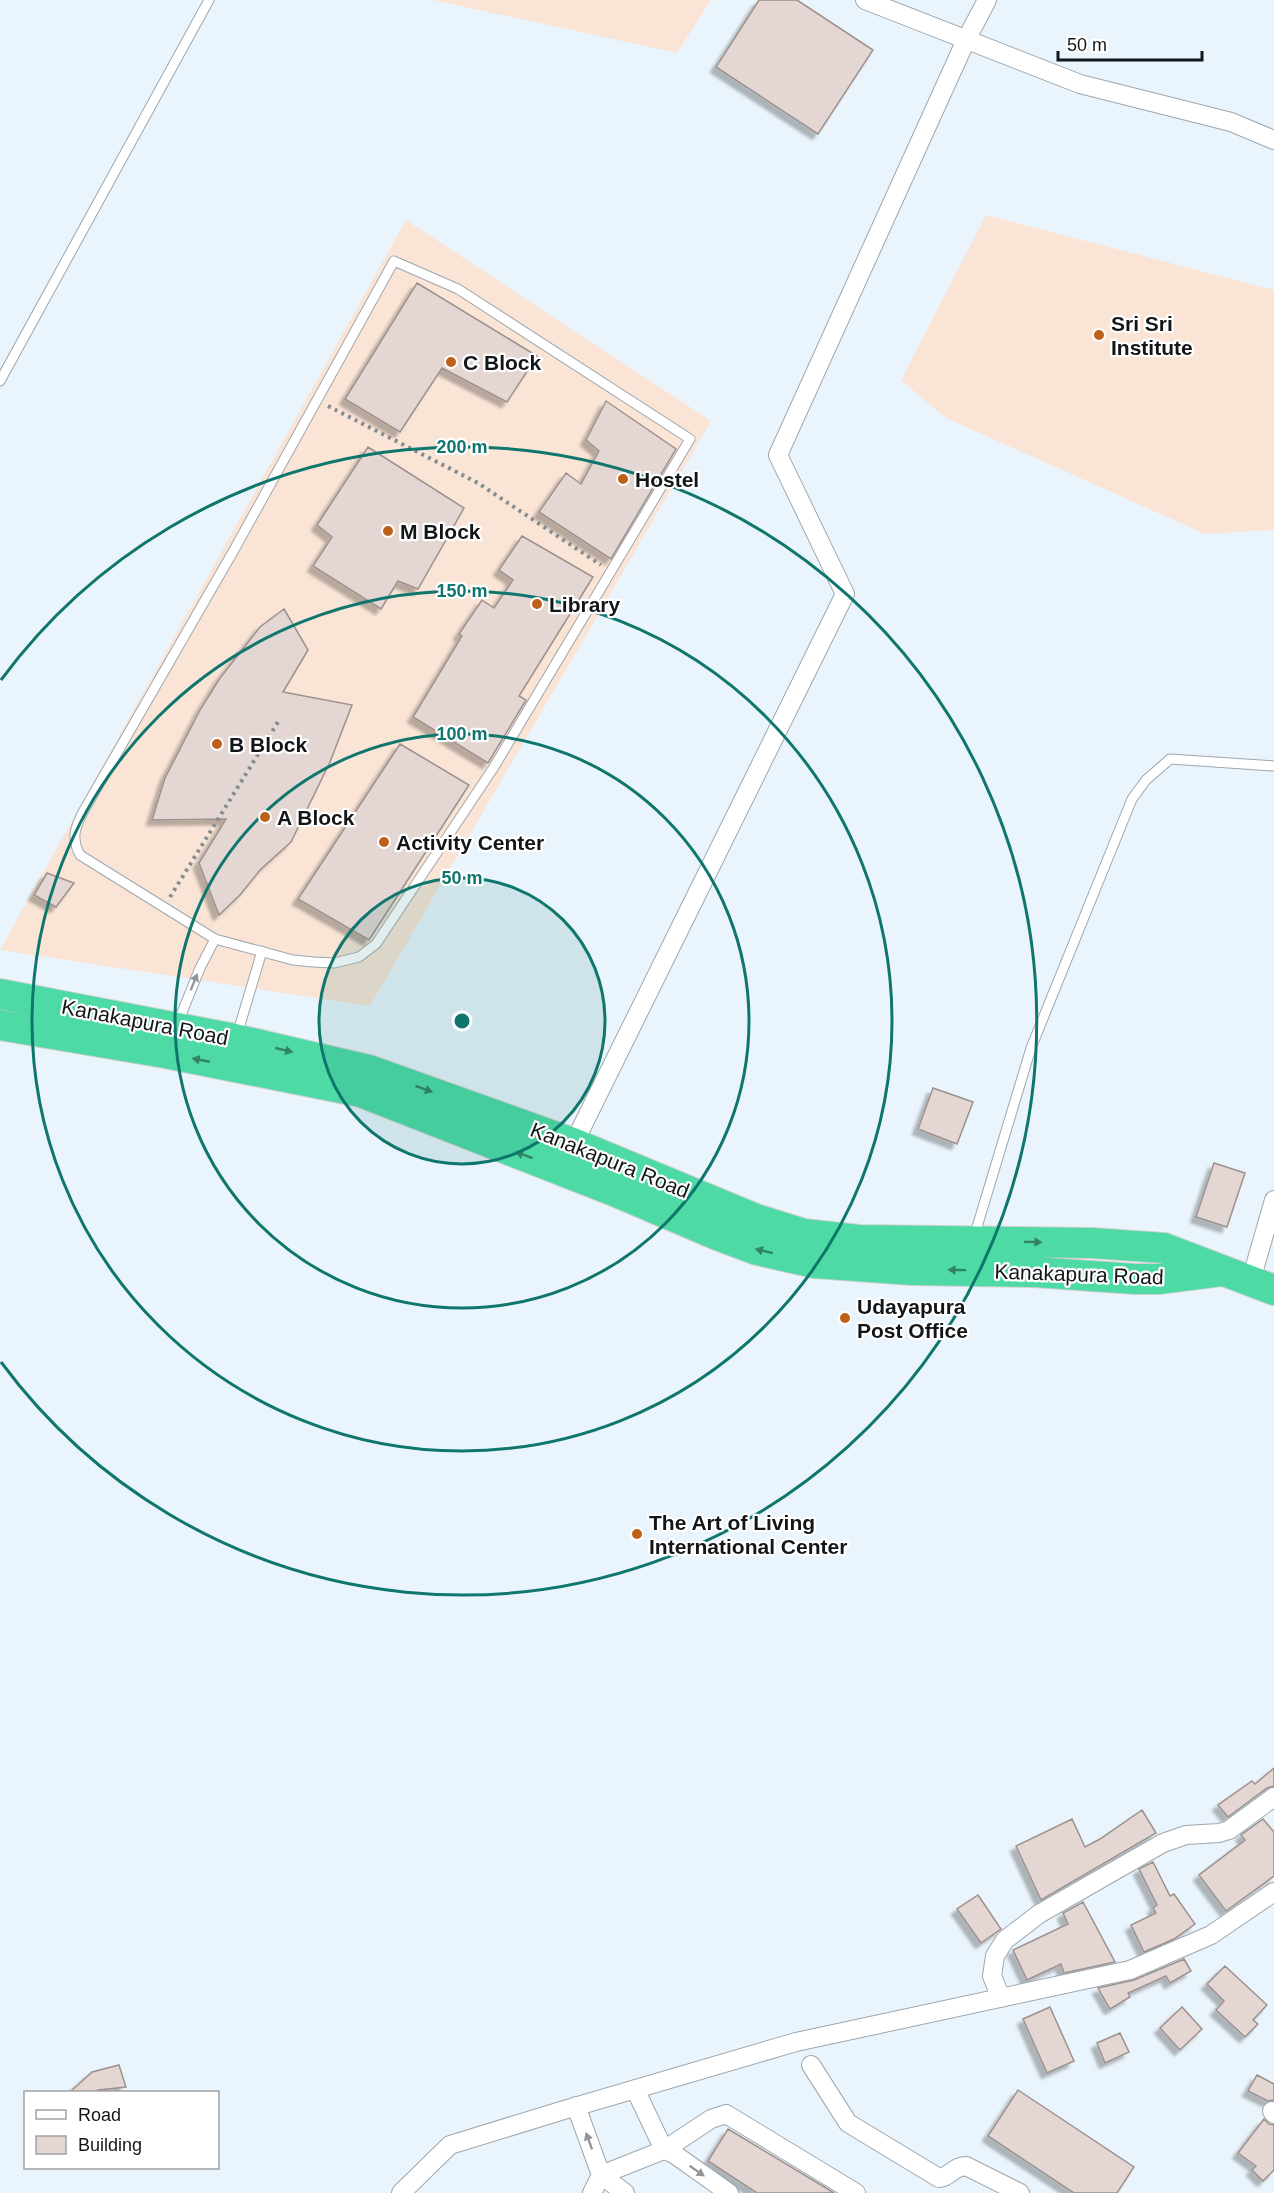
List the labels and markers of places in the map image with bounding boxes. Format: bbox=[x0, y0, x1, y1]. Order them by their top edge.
place label: Sri Sri Institute bbox=[1111, 312, 1193, 359]
marker: Sri Sri Institute bbox=[1092, 328, 1106, 342]
place label: C Block bbox=[463, 351, 542, 374]
marker: C Block bbox=[444, 355, 458, 369]
place label: Hostel bbox=[635, 468, 699, 491]
marker: Hostel bbox=[616, 472, 630, 486]
place label: M Block bbox=[400, 520, 481, 543]
marker: M Block bbox=[381, 524, 395, 538]
place label: Library bbox=[549, 593, 621, 616]
marker: Library bbox=[530, 597, 544, 611]
place label: B Block bbox=[229, 733, 308, 756]
marker: B Block bbox=[210, 737, 224, 751]
place label: A Block bbox=[277, 806, 355, 829]
marker: A Block bbox=[258, 810, 272, 824]
place label: Activity Center bbox=[396, 831, 544, 854]
marker: Activity Center bbox=[377, 835, 391, 849]
centre of rings bbox=[452, 1011, 472, 1031]
place label: Udayapura Post Office bbox=[857, 1295, 968, 1342]
marker: Udayapura Post Office bbox=[838, 1311, 852, 1325]
place label: The Art of Living International Center bbox=[649, 1511, 847, 1558]
marker: The Art of Living International Center bbox=[630, 1527, 644, 1541]

